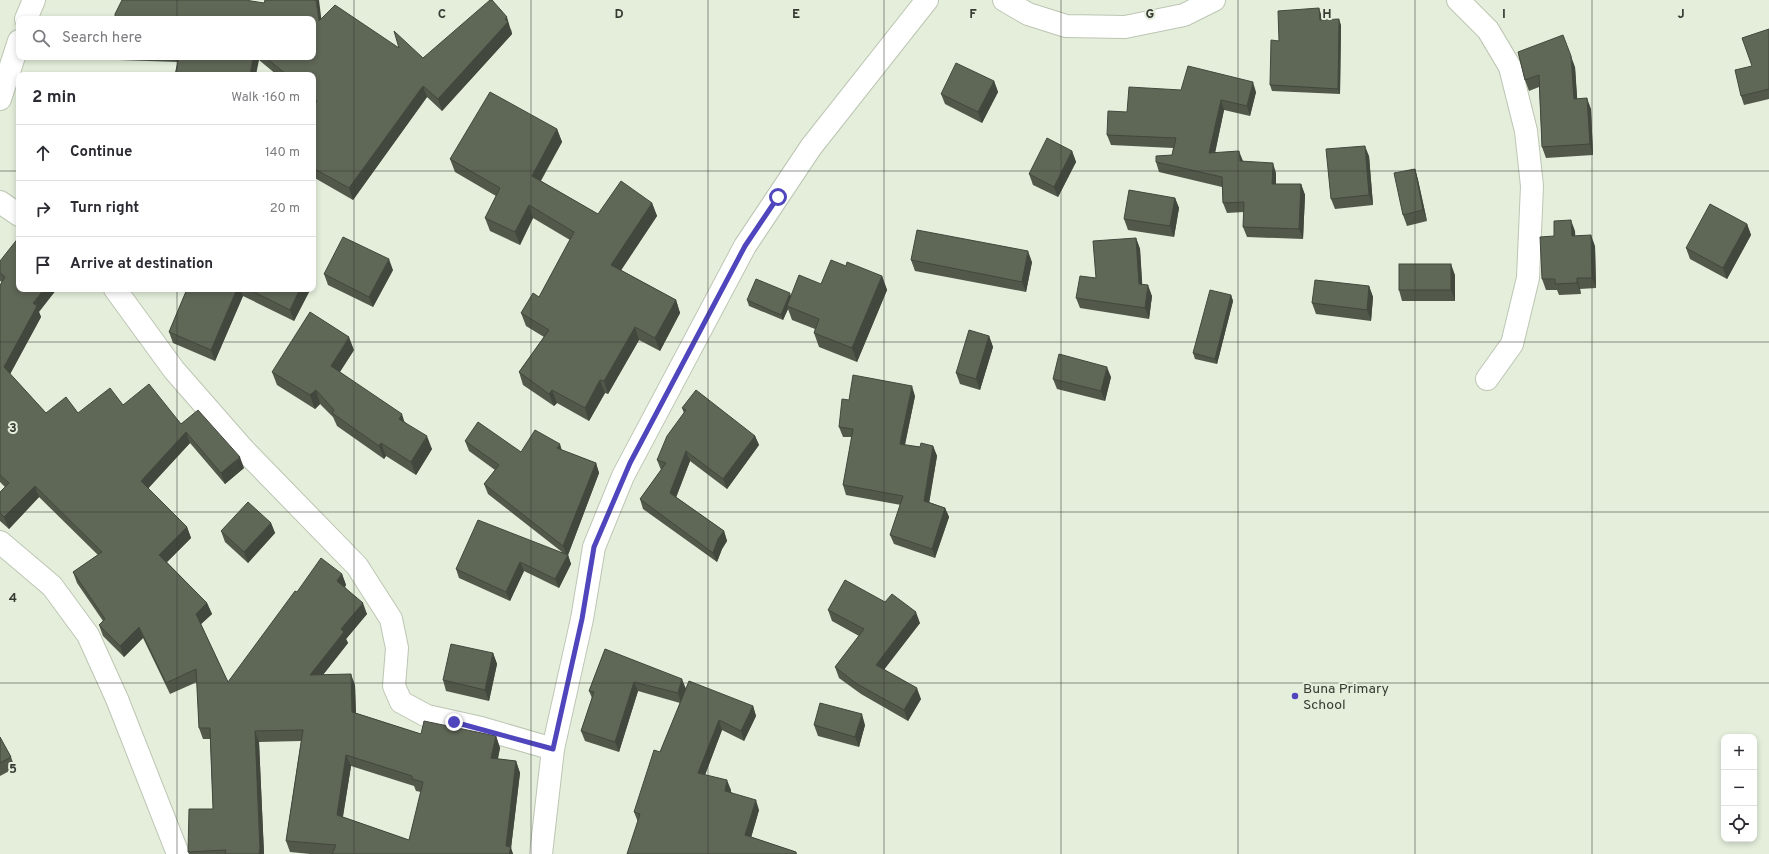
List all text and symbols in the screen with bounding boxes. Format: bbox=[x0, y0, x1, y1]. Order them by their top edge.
text: C bbox=[438, 7, 446, 23]
text: D bbox=[614, 7, 624, 23]
text: E bbox=[792, 7, 800, 23]
text: F bbox=[969, 7, 977, 23]
text: G bbox=[1146, 7, 1155, 23]
text: H bbox=[1322, 7, 1332, 23]
text: I bbox=[1502, 7, 1506, 23]
text: J bbox=[1677, 7, 1685, 23]
search box bbox=[16, 16, 316, 60]
icon: search bbox=[30, 27, 52, 49]
text: Search here bbox=[62, 29, 142, 48]
text: 2 min bbox=[32, 87, 76, 109]
text: Walk · 160 m bbox=[231, 90, 300, 106]
icon: ahead bbox=[32, 142, 54, 164]
text: Continue bbox=[70, 143, 132, 162]
text: 140 m bbox=[265, 145, 300, 161]
route start bbox=[769, 188, 787, 206]
icon: right bbox=[32, 198, 54, 220]
text: Turn right bbox=[70, 199, 139, 218]
text: 20 m bbox=[270, 201, 300, 217]
icon: arrive bbox=[32, 254, 54, 276]
text: Arrive at destination bbox=[70, 255, 213, 274]
text: 3 bbox=[9, 421, 17, 437]
text: 4 bbox=[9, 591, 17, 607]
place label: Buna Primary School bbox=[1303, 681, 1389, 714]
marker: Buna Primary School bbox=[1290, 691, 1300, 701]
route end bbox=[445, 713, 463, 731]
map controls bbox=[1721, 734, 1757, 842]
button: + bbox=[1721, 734, 1757, 770]
text: 5 bbox=[9, 762, 17, 778]
button: − bbox=[1721, 770, 1757, 806]
button: locate bbox=[1721, 806, 1757, 842]

